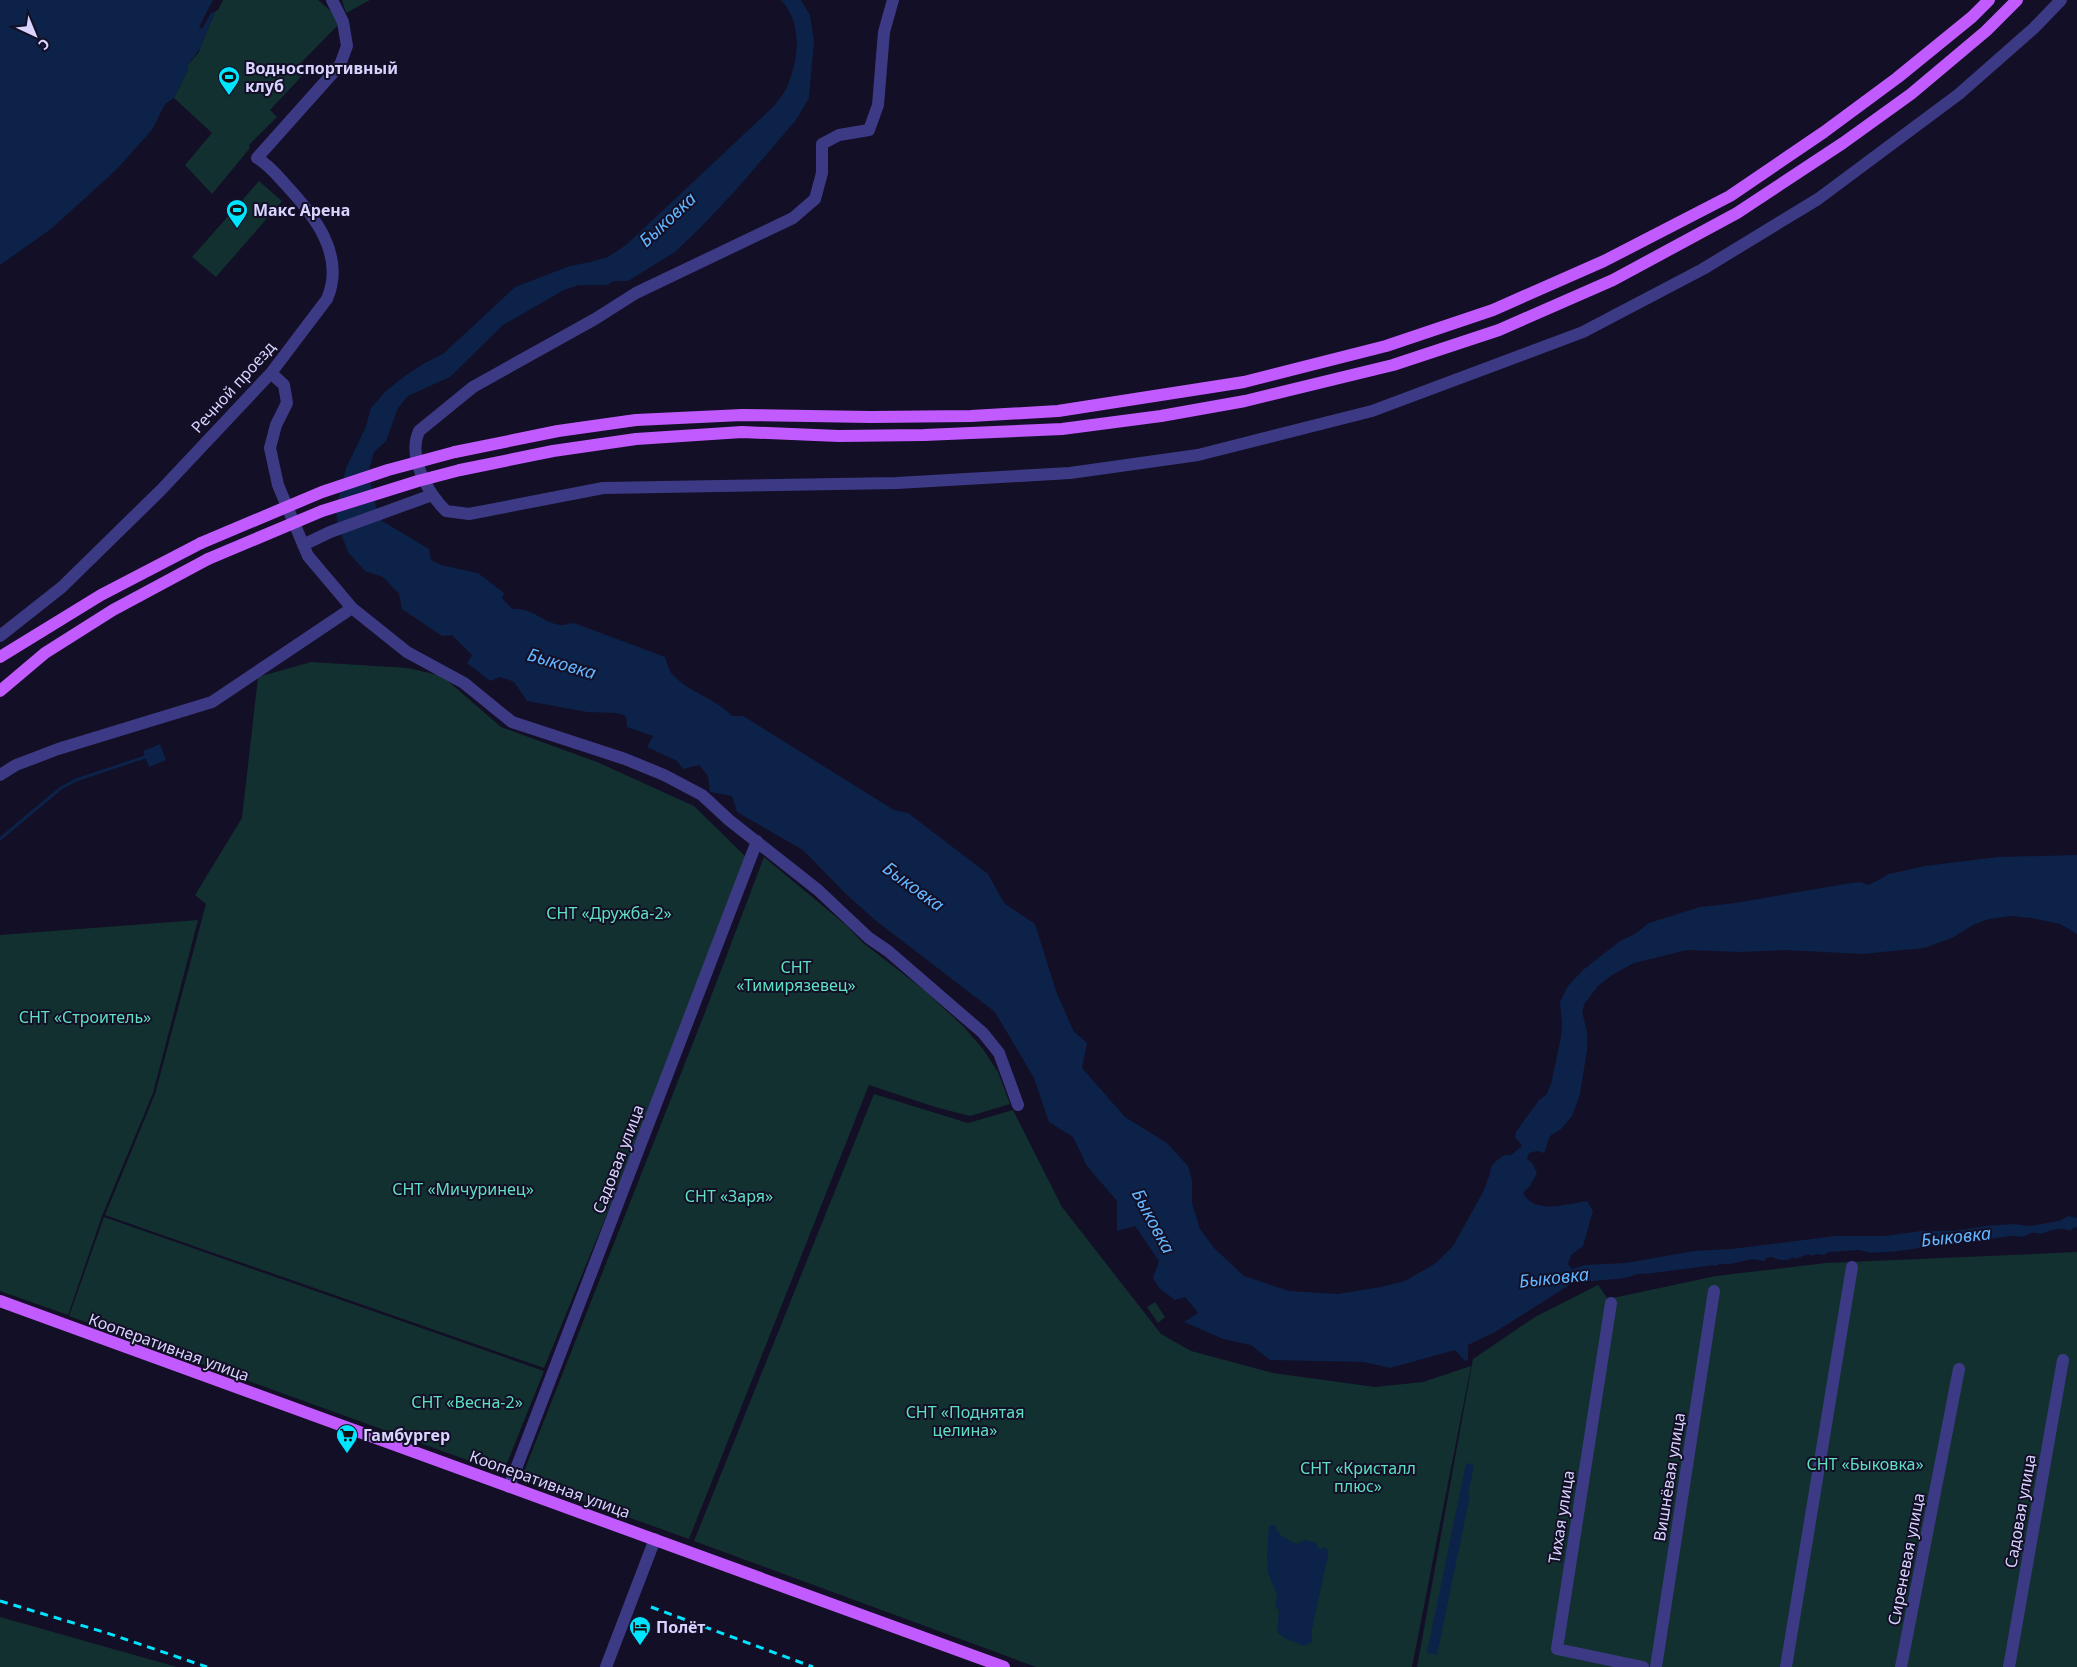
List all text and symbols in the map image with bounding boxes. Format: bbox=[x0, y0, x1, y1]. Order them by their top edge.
north arrow bbox=[10, 10, 60, 60]
text: С bbox=[35, 35, 54, 55]
place label: Водноспортивный клуб bbox=[245, 57, 398, 97]
sports icon: Водноспортивный клуб bbox=[217, 65, 241, 96]
water label: Быковка bbox=[633, 186, 701, 252]
sports icon: Макс Арена bbox=[225, 198, 249, 229]
place label: Макс Арена bbox=[253, 199, 350, 221]
street label: Речной проезд bbox=[186, 336, 280, 438]
water label: Быковка bbox=[525, 642, 599, 684]
water label: Быковка bbox=[879, 856, 949, 916]
park label: СНТ «Дружба-2» bbox=[546, 902, 672, 924]
park label: СНТ «Тимирязевец» bbox=[736, 956, 856, 996]
park label: СНТ «Строитель» bbox=[19, 1006, 151, 1028]
street label: Садовая улица bbox=[587, 1101, 649, 1217]
park label: СНТ «Мичуринец» bbox=[392, 1178, 534, 1200]
water label: Быковка bbox=[1127, 1184, 1181, 1258]
park label: СНТ «Заря» bbox=[685, 1185, 773, 1207]
water label: Быковка bbox=[1920, 1220, 1992, 1252]
water label: Быковка bbox=[1518, 1261, 1590, 1293]
street label: Кооперативная улица bbox=[86, 1308, 252, 1386]
park label: СНТ «Весна-2» bbox=[411, 1391, 523, 1413]
park label: СНТ «Поднятая целина» bbox=[906, 1401, 1024, 1441]
street label: Вишнёвая улица bbox=[1648, 1411, 1690, 1543]
supermarket icon: Гамбургер bbox=[335, 1423, 359, 1454]
place label: Гамбургер bbox=[363, 1424, 450, 1446]
street label: Кооперативная улица bbox=[467, 1445, 633, 1523]
street label: Садовая улица bbox=[1999, 1452, 2041, 1570]
park label: СНТ «Быковка» bbox=[1806, 1453, 1924, 1475]
park label: СНТ «Кристалл плюс» bbox=[1300, 1457, 1416, 1497]
street label: Тихая улица bbox=[1543, 1469, 1579, 1565]
street label: Сиреневая улица bbox=[1882, 1491, 1930, 1627]
hotel icon: Полёт bbox=[628, 1615, 652, 1646]
place label: Полёт bbox=[656, 1616, 705, 1638]

